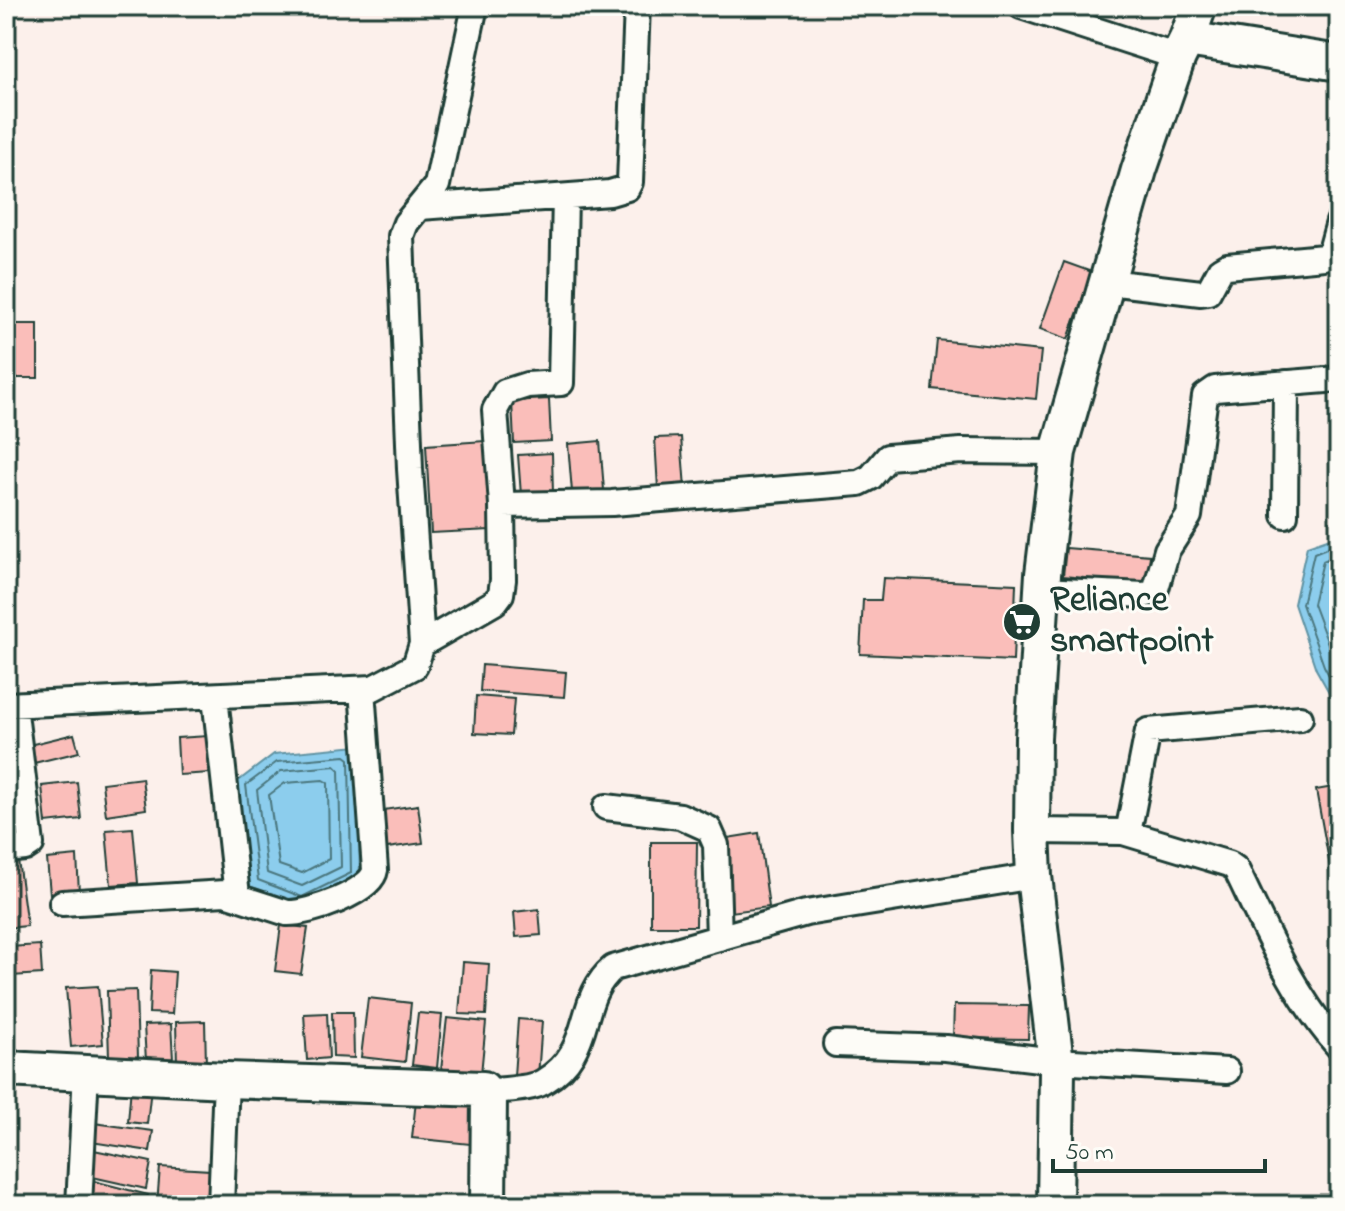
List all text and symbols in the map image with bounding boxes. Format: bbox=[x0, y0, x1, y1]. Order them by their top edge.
place label: Reliance smartpoint bbox=[1050, 575, 1214, 669]
supermarket icon: Reliance smartpoint bbox=[1001, 601, 1043, 643]
scale bar bbox=[1053, 1123, 1265, 1173]
text: 50 m bbox=[1065, 1136, 1114, 1171]

